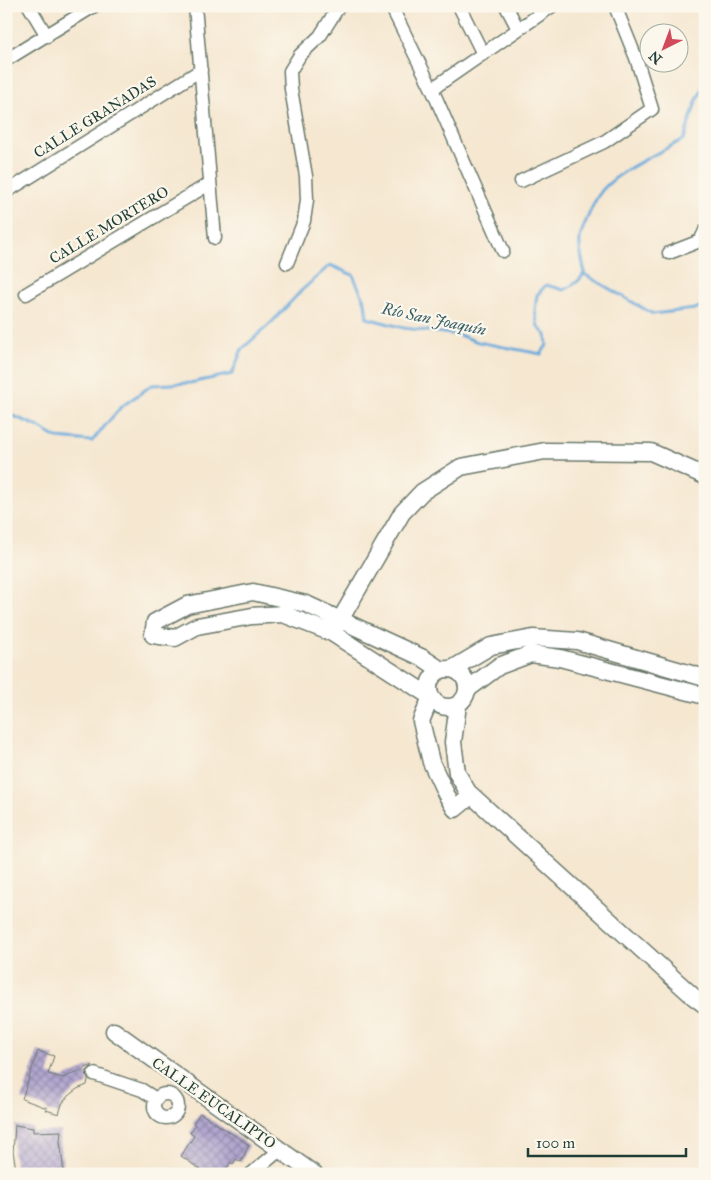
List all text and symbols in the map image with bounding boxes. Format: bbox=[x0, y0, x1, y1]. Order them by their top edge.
north arrow bbox=[638, 22, 688, 72]
text: N bbox=[645, 47, 666, 68]
street label: CALLE GRANADAS bbox=[30, 72, 160, 162]
street label: CALLE MORTERO bbox=[46, 182, 172, 268]
water label: Río San Joaquín bbox=[379, 298, 489, 339]
street label: CALLE EUCALIPTO bbox=[149, 1053, 279, 1153]
scale bar bbox=[528, 1125, 686, 1157]
text: 100 m bbox=[536, 1134, 576, 1152]

